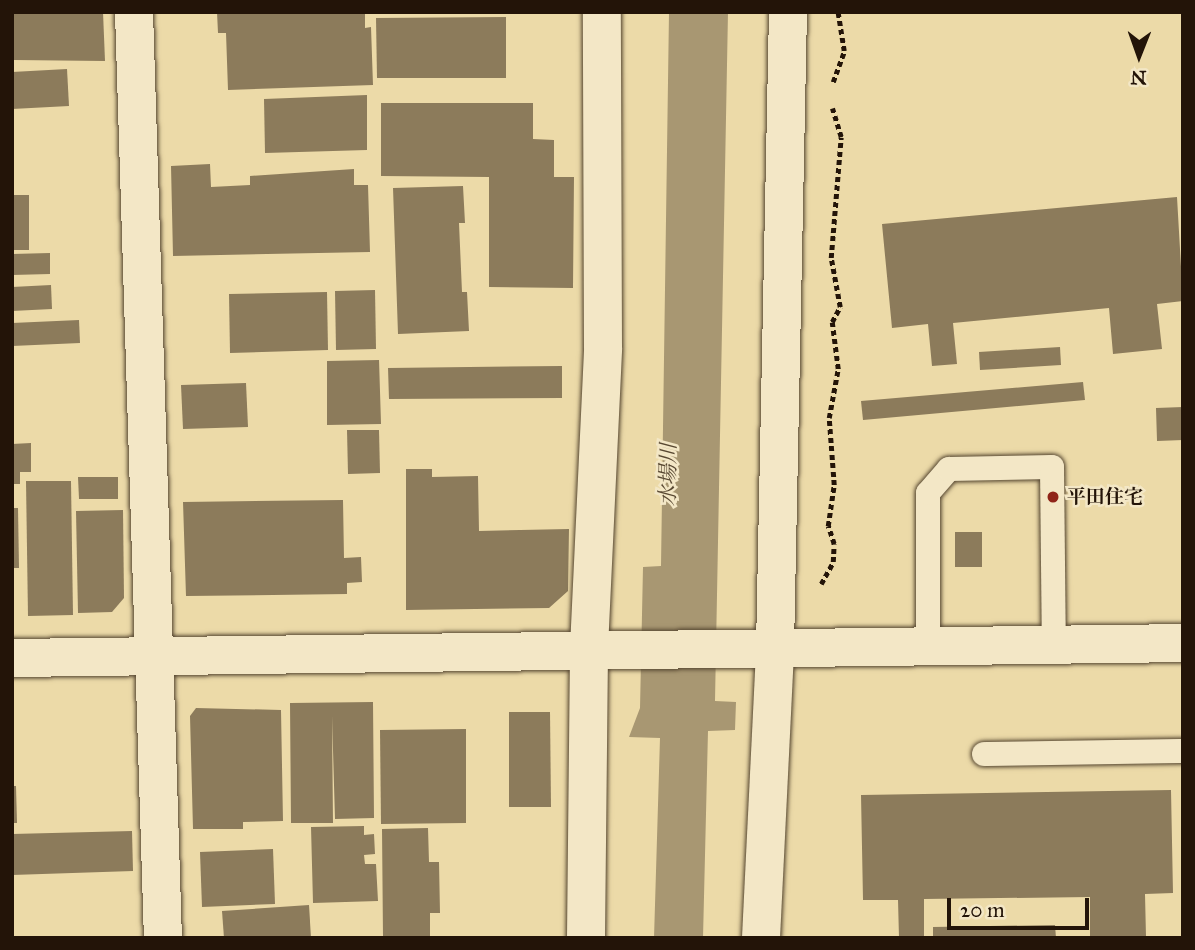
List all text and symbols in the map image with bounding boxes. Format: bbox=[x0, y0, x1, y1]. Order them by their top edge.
north arrow bbox=[1104, 21, 1174, 91]
text: N bbox=[1130, 66, 1147, 89]
water label: 水場川 bbox=[655, 443, 681, 507]
place label: 平田住宅 bbox=[1067, 486, 1143, 508]
marker: 平田住宅 bbox=[1045, 489, 1061, 505]
scale bar bbox=[950, 884, 1092, 928]
text: 20 m bbox=[960, 897, 1005, 923]

